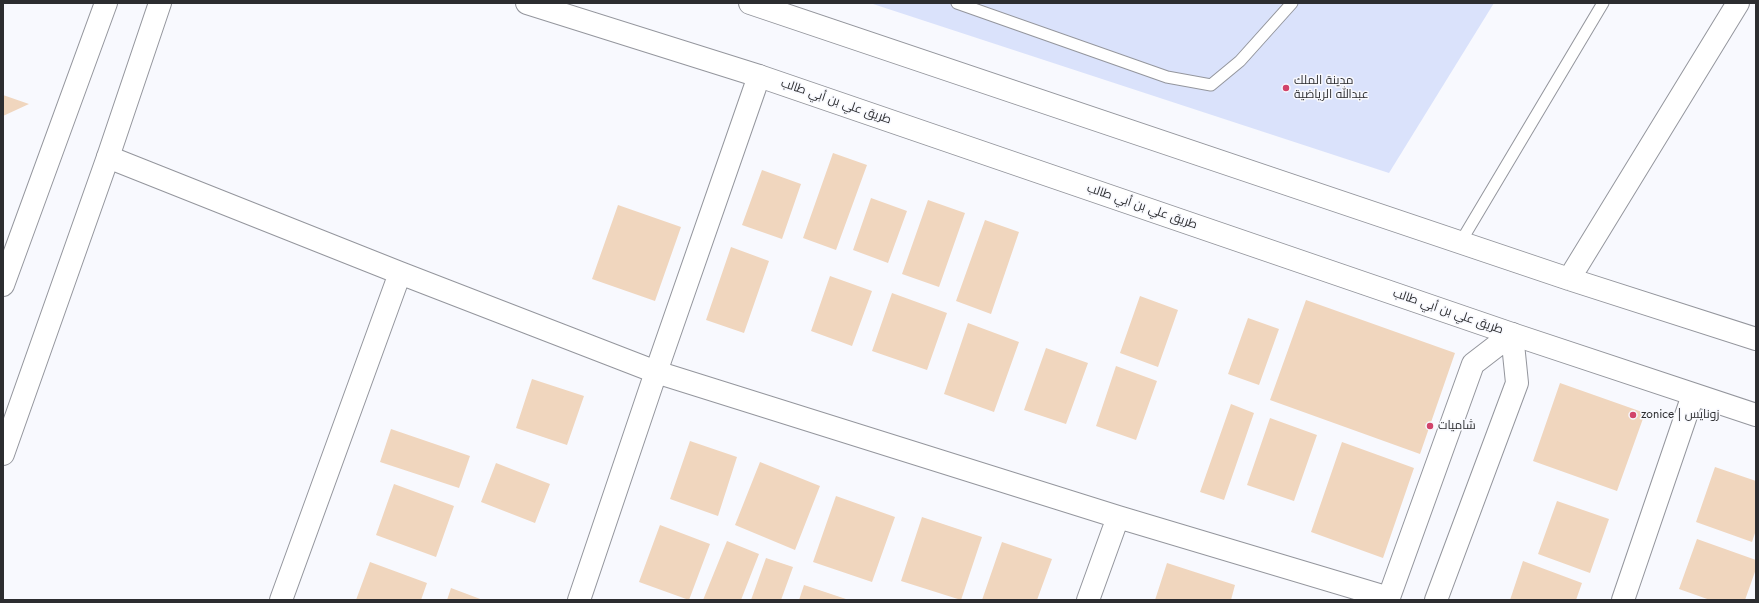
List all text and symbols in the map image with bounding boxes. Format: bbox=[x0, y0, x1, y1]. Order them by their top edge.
place label: مدينة الملك عبدالله الرياضية bbox=[1294, 74, 1369, 102]
street label: طريق علي بن أبي طالب bbox=[779, 76, 893, 128]
marker: مدينة الملك عبدالله الرياضية bbox=[1281, 83, 1291, 93]
street label: طريق علي بن أبي طالب bbox=[1085, 181, 1199, 233]
street label: طريق علي بن أبي طالب bbox=[1391, 286, 1505, 338]
place label: zonice | زونايس bbox=[1641, 408, 1719, 422]
marker: zonice | زونايس bbox=[1628, 410, 1638, 420]
place label: شاميات bbox=[1438, 419, 1476, 433]
marker: شاميات bbox=[1425, 421, 1435, 431]

